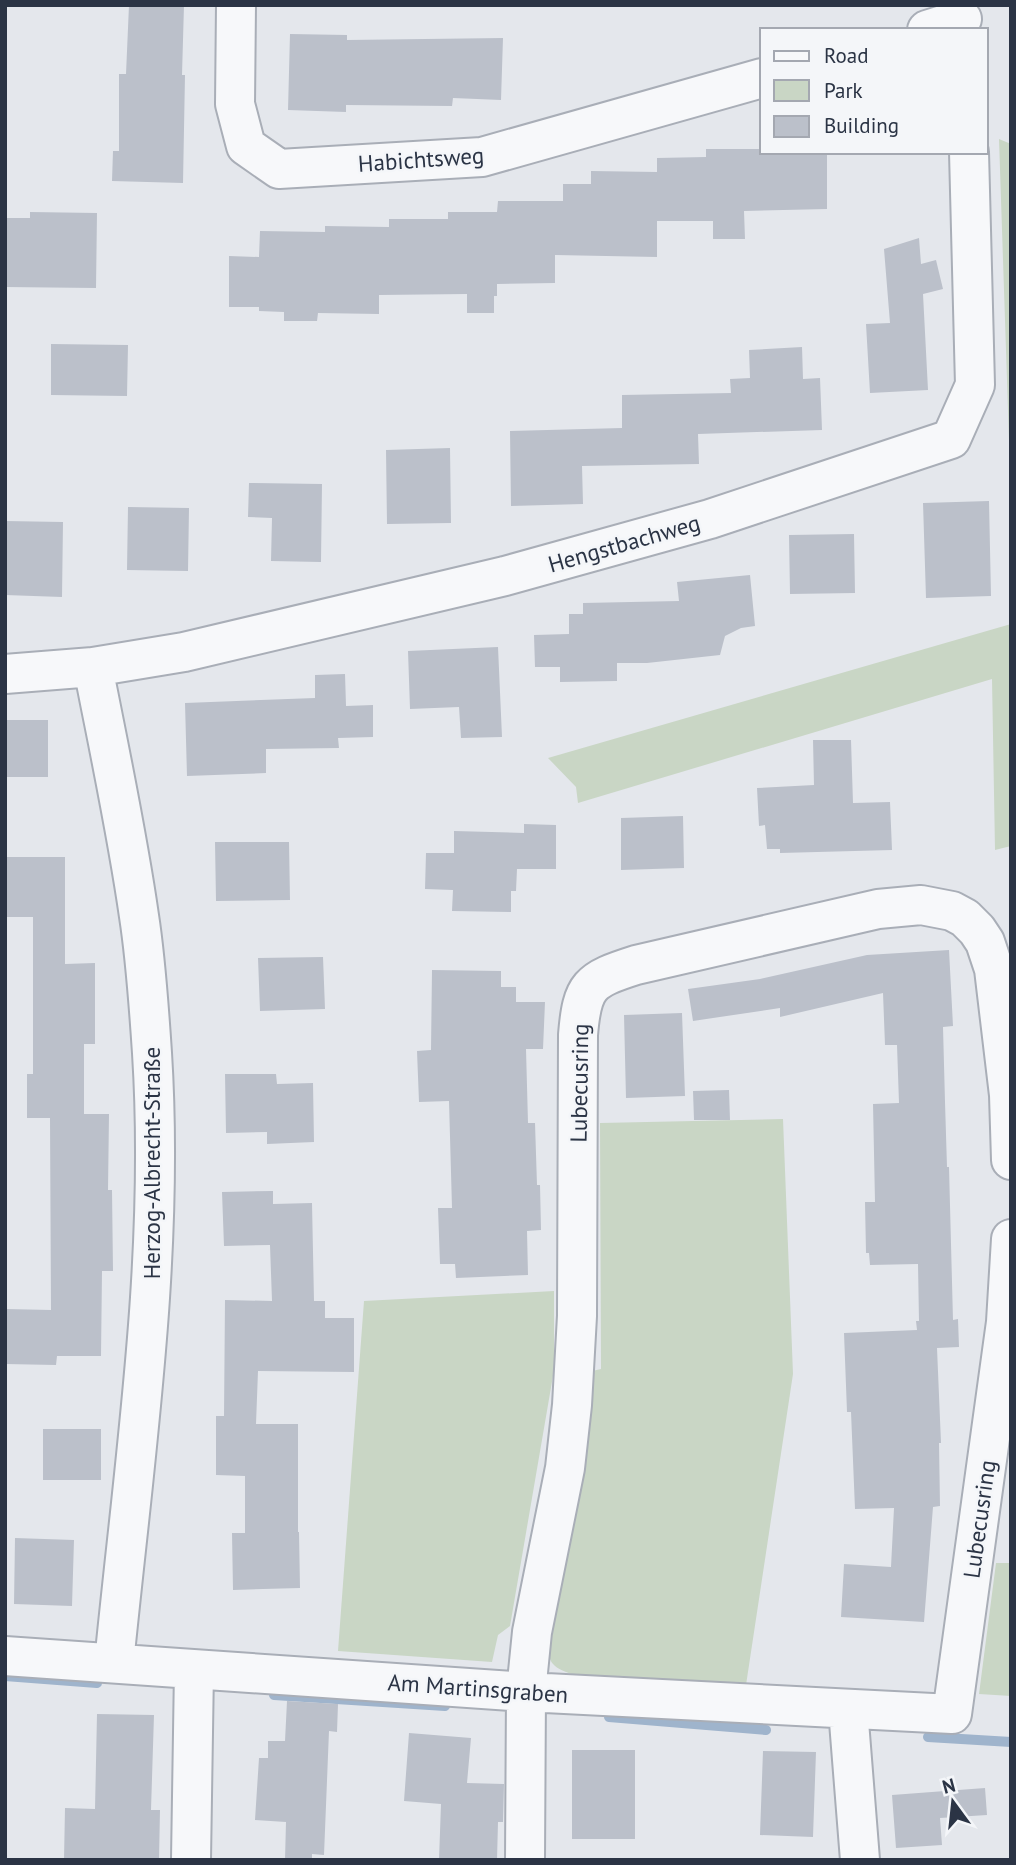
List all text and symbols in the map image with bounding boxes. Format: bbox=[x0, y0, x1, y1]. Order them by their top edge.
legend bbox=[760, 28, 988, 154]
text: Road bbox=[824, 42, 868, 69]
text: Park bbox=[824, 77, 863, 104]
text: Building bbox=[824, 112, 899, 139]
street label: Habichtsweg bbox=[357, 140, 485, 178]
street label: Hengstbachweg bbox=[545, 507, 703, 579]
street label: Lubecusring bbox=[563, 1023, 595, 1143]
street label: Herzog-Albrecht-Straße bbox=[137, 1047, 166, 1279]
street label: Lubecusring bbox=[956, 1458, 1002, 1580]
street label: Am Martinsgraben bbox=[387, 1667, 569, 1709]
north arrow bbox=[918, 1767, 988, 1837]
text: N bbox=[939, 1772, 958, 1799]

